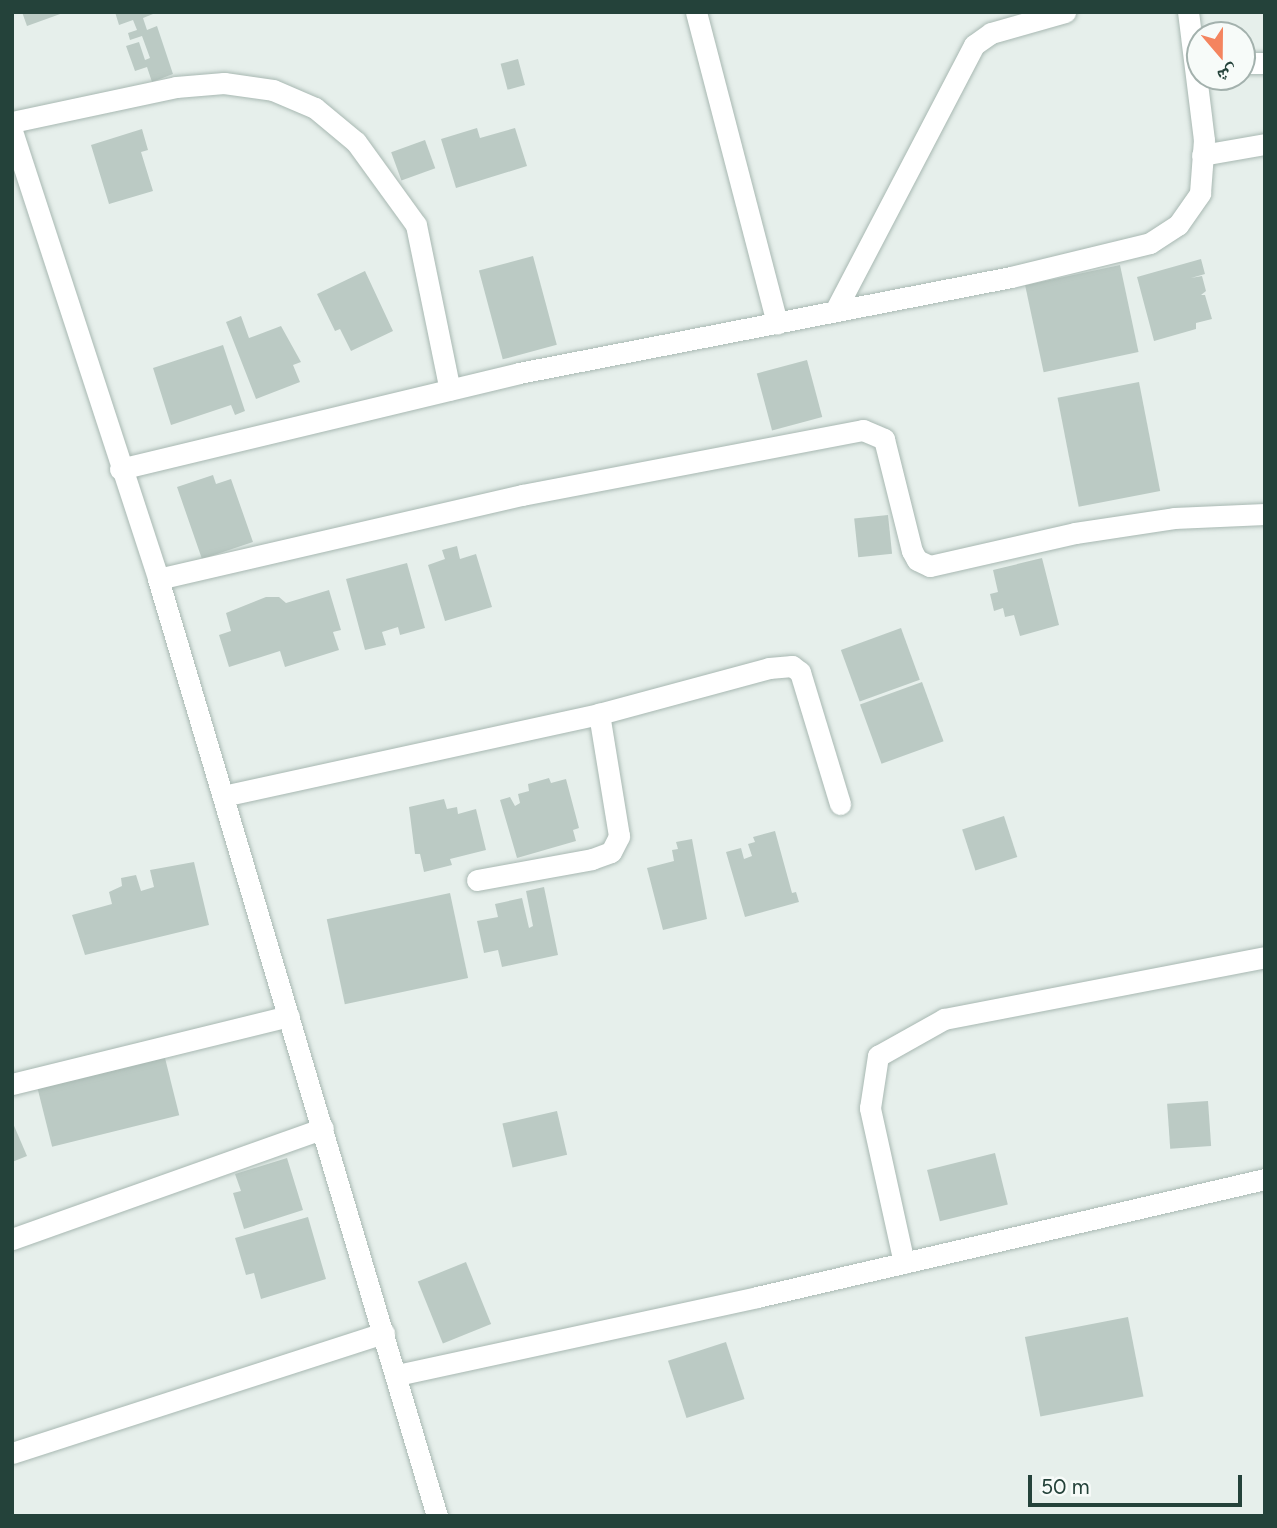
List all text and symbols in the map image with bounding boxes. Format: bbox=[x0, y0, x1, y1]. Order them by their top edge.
north arrow bbox=[1186, 21, 1256, 91]
text: ش bbox=[1214, 60, 1241, 89]
scale bar bbox=[1032, 1462, 1246, 1506]
text: 50 m bbox=[1041, 1474, 1090, 1499]

